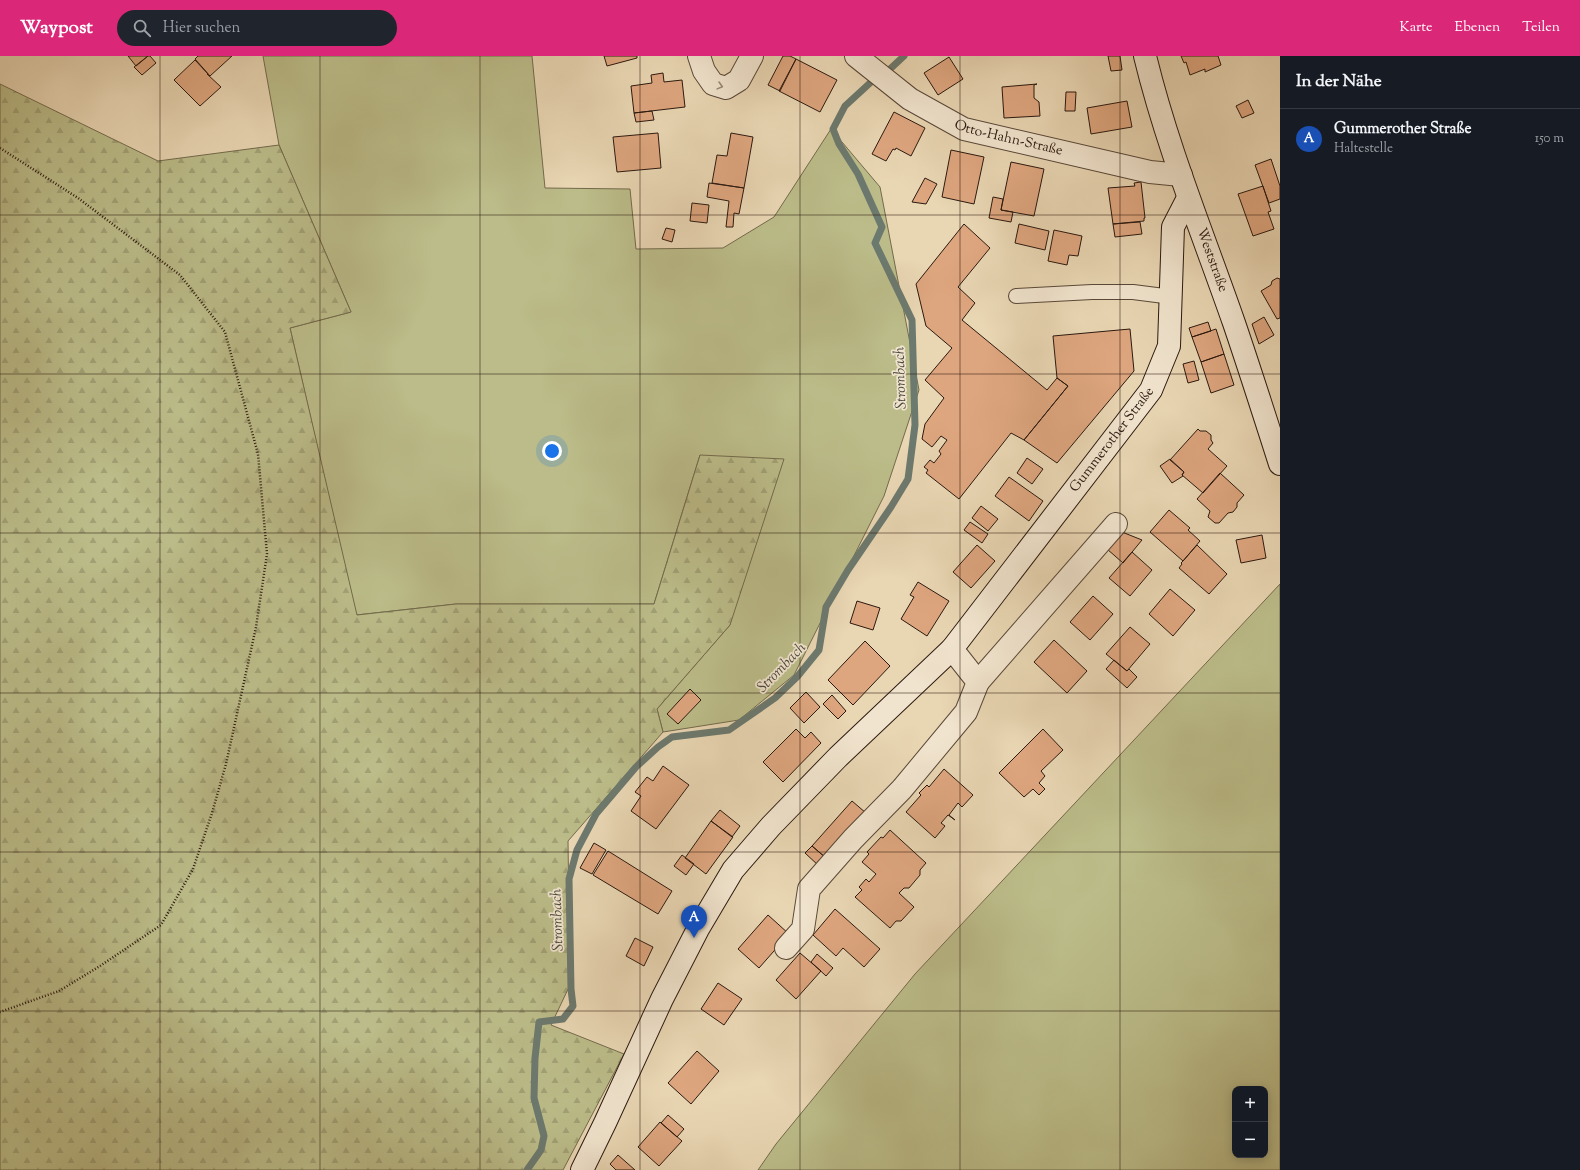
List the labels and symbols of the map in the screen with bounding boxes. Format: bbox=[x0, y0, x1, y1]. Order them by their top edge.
one-way arrow bbox=[717, 81, 724, 90]
street label: Otto-Hahn-Straße bbox=[950, 115, 1065, 161]
street label: Weststraße bbox=[1191, 225, 1232, 295]
water label: Strombach bbox=[889, 346, 913, 410]
street label: Gummerother Straße bbox=[1066, 383, 1160, 497]
your location bbox=[542, 441, 562, 461]
water label: Strombach bbox=[753, 638, 812, 698]
water label: Strombach bbox=[546, 888, 570, 952]
pin: A bbox=[681, 905, 707, 938]

